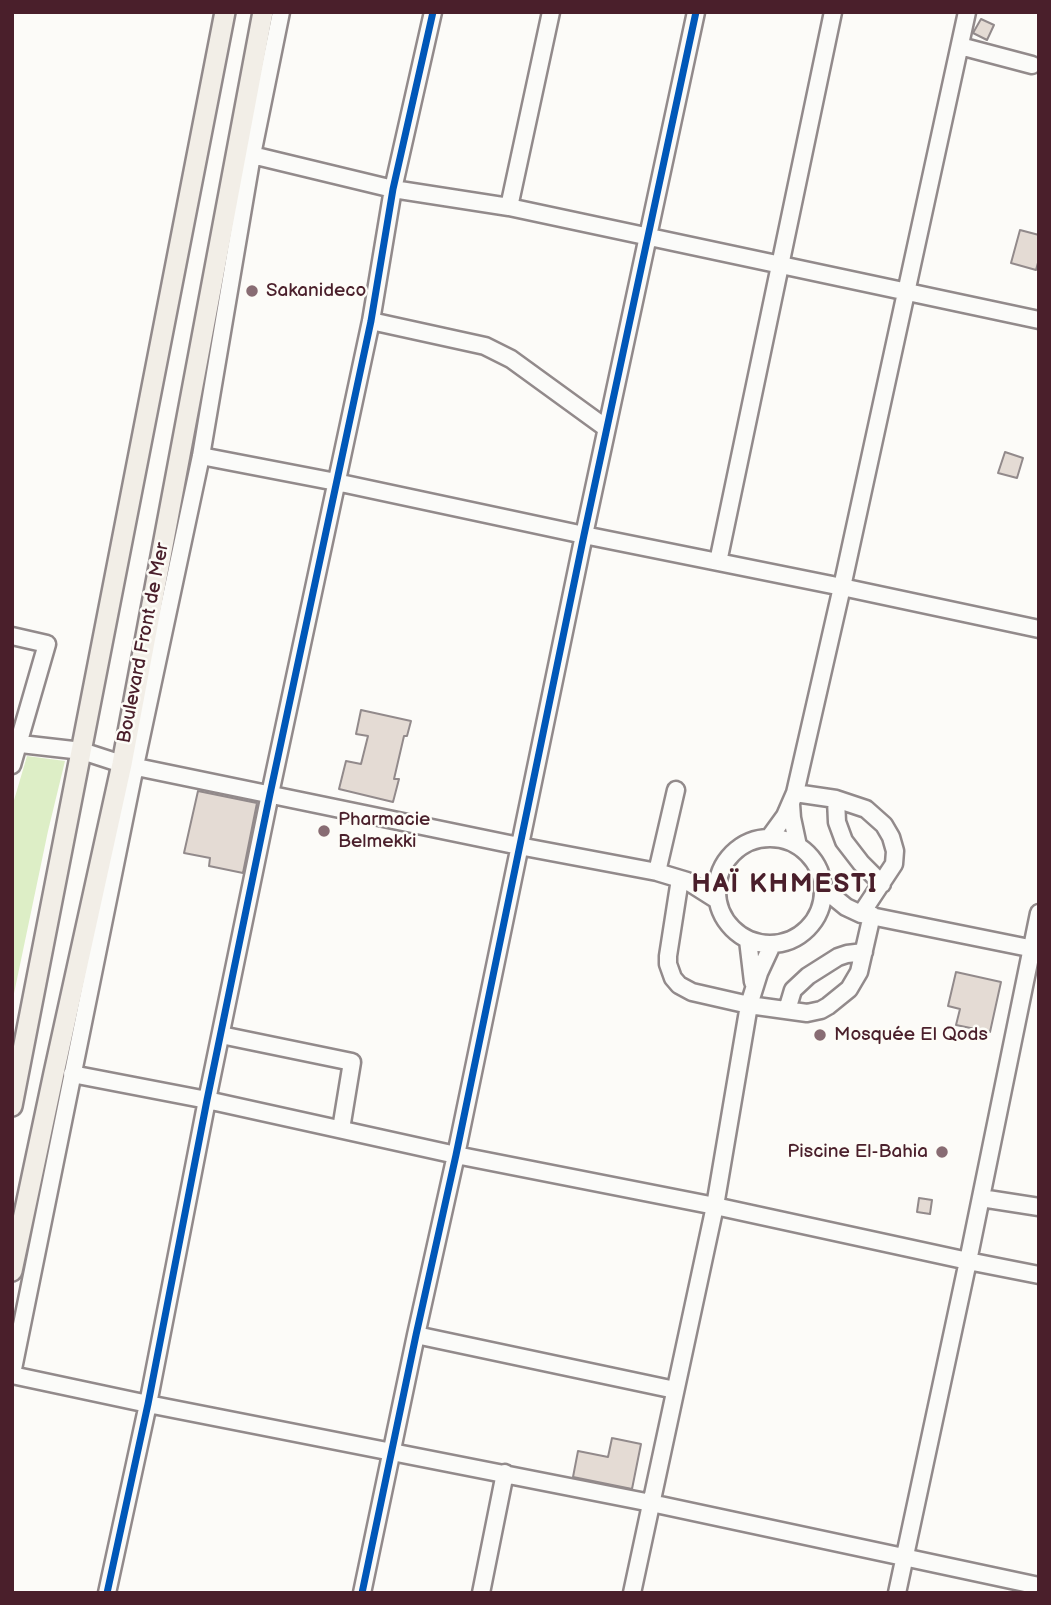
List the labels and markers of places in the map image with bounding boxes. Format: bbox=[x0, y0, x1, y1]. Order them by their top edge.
place label: Sakanideco bbox=[266, 280, 366, 302]
marker: Sakanideco bbox=[244, 283, 260, 299]
place label: Pharmacie Belmekki bbox=[338, 809, 430, 853]
marker: Pharmacie Belmekki bbox=[316, 823, 332, 839]
place label: Mosquée El Qods bbox=[834, 1024, 988, 1046]
marker: Mosquée El Qods bbox=[812, 1027, 828, 1043]
place label: Piscine El-Bahia bbox=[787, 1141, 928, 1163]
marker: Piscine El-Bahia bbox=[934, 1144, 950, 1160]

